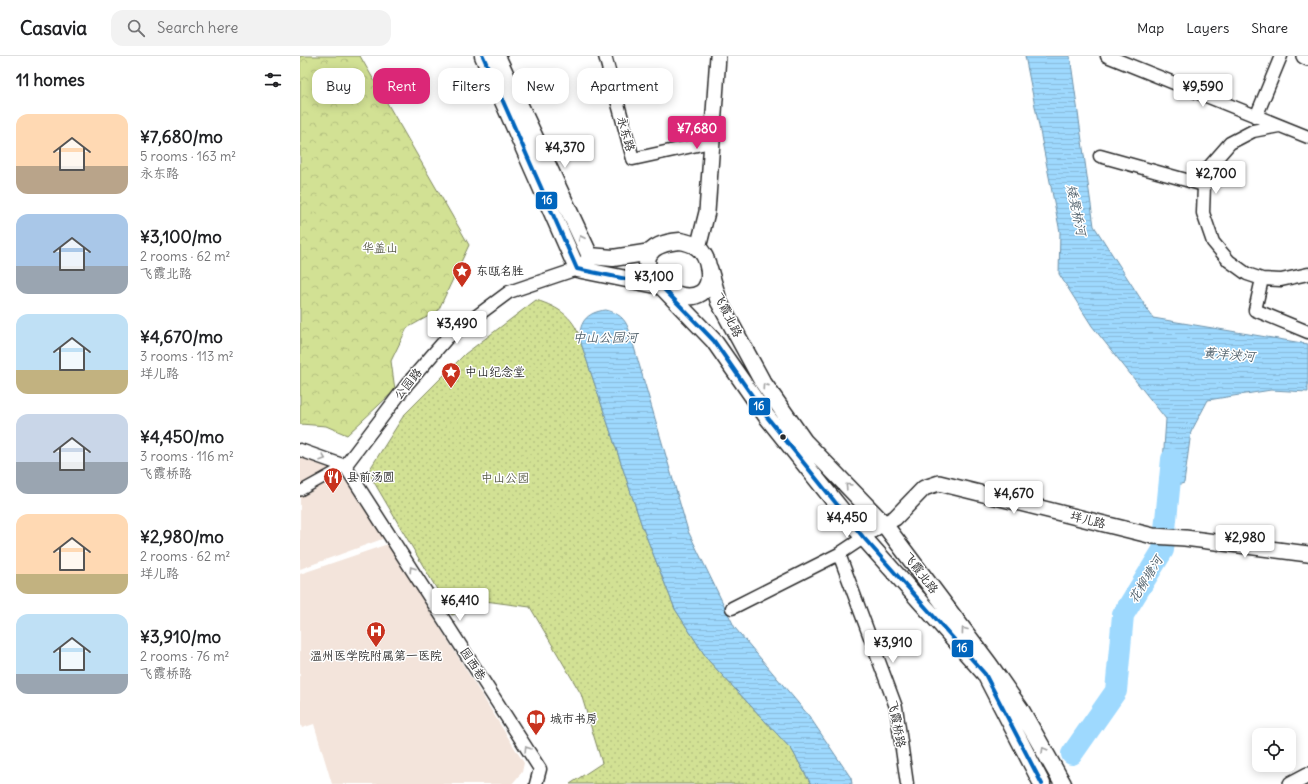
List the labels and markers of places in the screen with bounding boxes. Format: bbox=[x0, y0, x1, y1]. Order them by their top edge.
pin: ¥9,590 bbox=[1170, 74, 1236, 108]
pin: ¥7,680 bbox=[664, 116, 730, 150]
pin: ¥4,370 bbox=[532, 135, 598, 169]
pin: ¥2,700 bbox=[1183, 161, 1249, 195]
place icon: 东瓯名胜 bbox=[451, 260, 473, 288]
place label: 东瓯名胜 bbox=[476, 263, 524, 278]
pin: ¥3,100 bbox=[621, 264, 687, 298]
pin: ¥3,490 bbox=[424, 311, 490, 345]
place icon: 中山纪念堂 bbox=[440, 361, 462, 389]
place label: 中山纪念堂 bbox=[465, 364, 525, 379]
unlabelled marker bbox=[778, 432, 788, 442]
restaurant icon: 县前汤圆 bbox=[322, 466, 344, 494]
place label: 县前汤圆 bbox=[347, 469, 395, 484]
pin: ¥4,670 bbox=[981, 481, 1047, 515]
pin: ¥4,450 bbox=[814, 505, 880, 539]
pin: ¥2,980 bbox=[1212, 525, 1278, 559]
pin: ¥6,410 bbox=[427, 588, 493, 622]
hospital icon: 温州医学院附属第一医院 bbox=[365, 620, 387, 648]
pin: ¥3,910 bbox=[860, 630, 926, 664]
place label: 温州医学院附属第一医院 bbox=[310, 648, 442, 663]
library icon: 城市书房 bbox=[525, 708, 547, 736]
place label: 城市书房 bbox=[550, 711, 598, 726]

